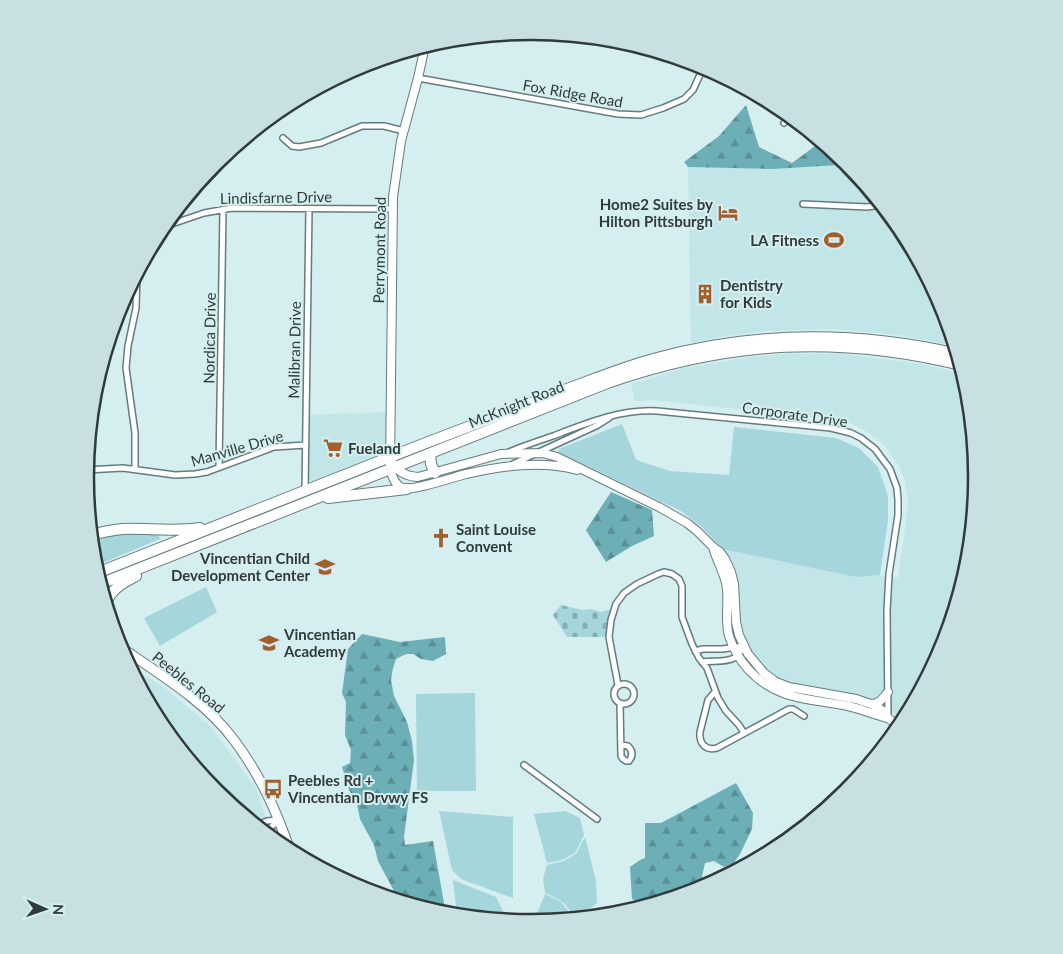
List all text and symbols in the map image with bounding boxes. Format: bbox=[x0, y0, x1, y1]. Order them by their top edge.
street label: Fox Ridge Road bbox=[522, 75, 624, 111]
street label: Lindisfarne Drive bbox=[220, 187, 332, 207]
place label: Home2 Suites by Hilton Pittsburgh bbox=[599, 195, 713, 230]
street label: Perrymont Road bbox=[369, 196, 389, 304]
hotel icon: Home2 Suites by Hilton Pittsburgh bbox=[717, 202, 739, 224]
sports icon: LA Fitness bbox=[823, 229, 845, 251]
place label: LA Fitness bbox=[750, 231, 819, 249]
place label: Dentistry for Kids bbox=[720, 276, 783, 311]
building icon: Dentistry for Kids bbox=[694, 283, 716, 305]
street label: Nordica Drive bbox=[199, 292, 219, 384]
street label: Malibran Drive bbox=[284, 301, 304, 399]
street label: McKnight Road bbox=[466, 377, 566, 431]
street label: Corporate Drive bbox=[741, 398, 849, 430]
street label: Manville Drive bbox=[189, 426, 285, 470]
supermarket icon: Fueland bbox=[322, 437, 344, 459]
place label: Fueland bbox=[348, 439, 401, 457]
place label: Saint Louise Convent bbox=[456, 520, 536, 555]
church icon: Saint Louise Convent bbox=[430, 527, 452, 549]
place label: Vincentian Child Development Center bbox=[171, 549, 310, 584]
school or university icon: Vincentian Child Development Center bbox=[314, 556, 336, 578]
place label: Vincentian Academy bbox=[283, 625, 356, 660]
school or university icon: Vincentian Academy bbox=[258, 632, 280, 654]
street label: Peebles Road bbox=[149, 647, 229, 717]
place label: Peebles Rd + Vincentian Drvwy FS bbox=[287, 771, 428, 806]
bus stop icon: Peebles Rd + Vincentian Drvwy FS bbox=[262, 778, 284, 800]
north arrow bbox=[20, 884, 70, 934]
text: N bbox=[50, 904, 67, 915]

